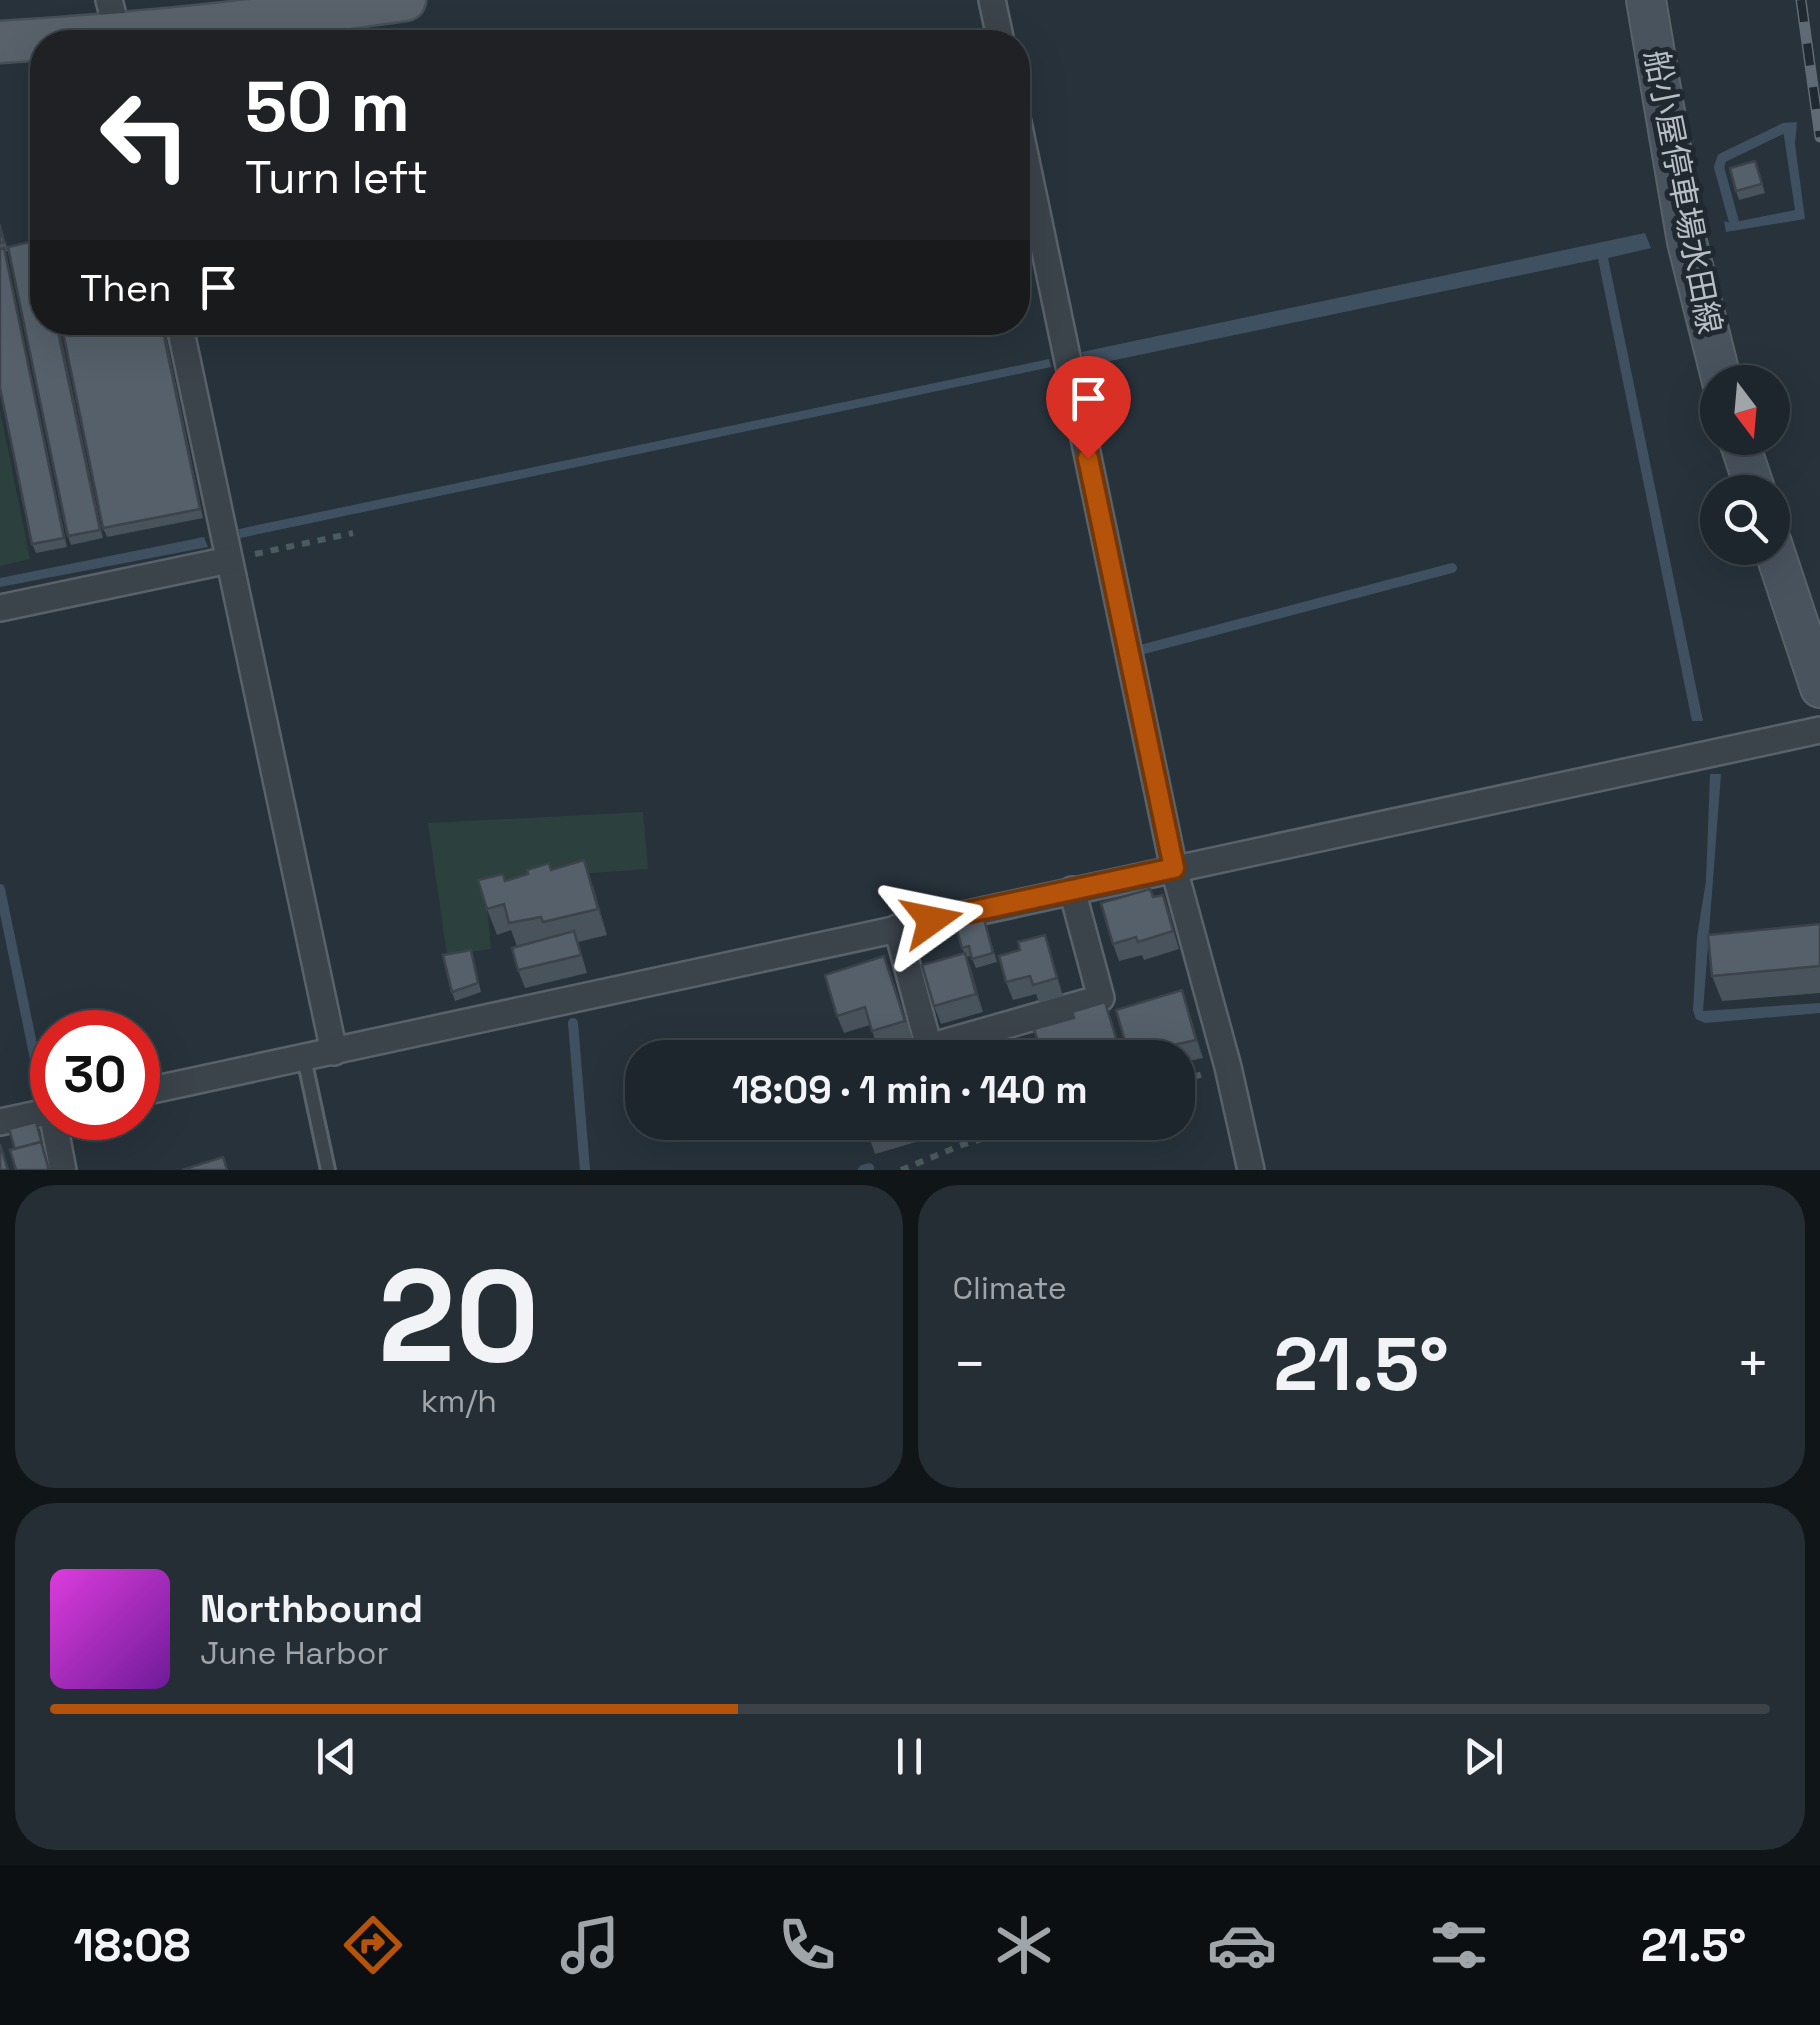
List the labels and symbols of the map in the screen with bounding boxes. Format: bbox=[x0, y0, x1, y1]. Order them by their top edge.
street label: 船小屋停車場水田線 bbox=[1636, 47, 1730, 337]
pin bbox=[1046, 356, 1131, 459]
north arrow bbox=[1700, 365, 1790, 455]
position arrow bbox=[880, 868, 984, 972]
speed limit sign: 30 bbox=[30, 1010, 160, 1140]

